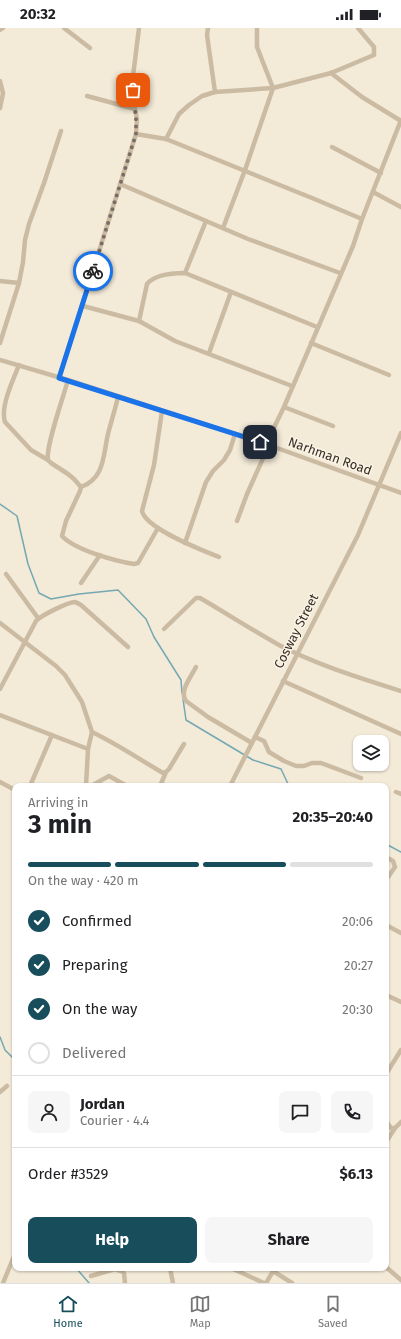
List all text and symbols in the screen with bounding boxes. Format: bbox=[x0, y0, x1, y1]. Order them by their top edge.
text: 20:32 bbox=[20, 5, 56, 23]
pin bbox=[116, 73, 150, 107]
icon: bag bbox=[122, 79, 144, 101]
courier bbox=[73, 251, 113, 291]
icon: bike bbox=[82, 260, 104, 282]
pin bbox=[243, 425, 277, 459]
icon: home bbox=[249, 431, 271, 453]
street label: Narhman Road bbox=[286, 434, 374, 478]
street label: Cosway Street bbox=[271, 591, 321, 671]
map controls bbox=[353, 735, 389, 771]
button: layers bbox=[353, 735, 389, 771]
text: Arriving in bbox=[28, 795, 88, 810]
text: 20:35–20:40 bbox=[292, 808, 373, 826]
text: 3 min bbox=[28, 809, 92, 840]
text: On the way · 420 m bbox=[28, 873, 138, 888]
icon: check bbox=[28, 910, 50, 932]
text: Confirmed bbox=[62, 912, 132, 930]
text: 20:06 bbox=[342, 914, 373, 929]
icon: check bbox=[28, 954, 50, 976]
text: Preparing bbox=[62, 956, 127, 974]
text: 20:27 bbox=[344, 958, 373, 973]
icon: check bbox=[28, 998, 50, 1020]
text: On the way bbox=[62, 1000, 137, 1018]
text: 20:30 bbox=[342, 1002, 373, 1017]
text: Delivered bbox=[62, 1044, 126, 1062]
button: person bbox=[28, 1091, 70, 1133]
button: chat bbox=[279, 1091, 321, 1133]
button: phone bbox=[331, 1091, 373, 1133]
text: Jordan bbox=[80, 1095, 125, 1113]
text: Courier · 4.4 bbox=[80, 1113, 150, 1128]
text: Order #3529 bbox=[28, 1165, 108, 1183]
text: $6.13 bbox=[339, 1165, 373, 1183]
button: Help bbox=[28, 1217, 197, 1263]
button: Share bbox=[205, 1217, 373, 1263]
tab: Home bbox=[53, 1293, 83, 1330]
tab: Map bbox=[189, 1293, 211, 1330]
tab: Saved bbox=[318, 1293, 348, 1330]

